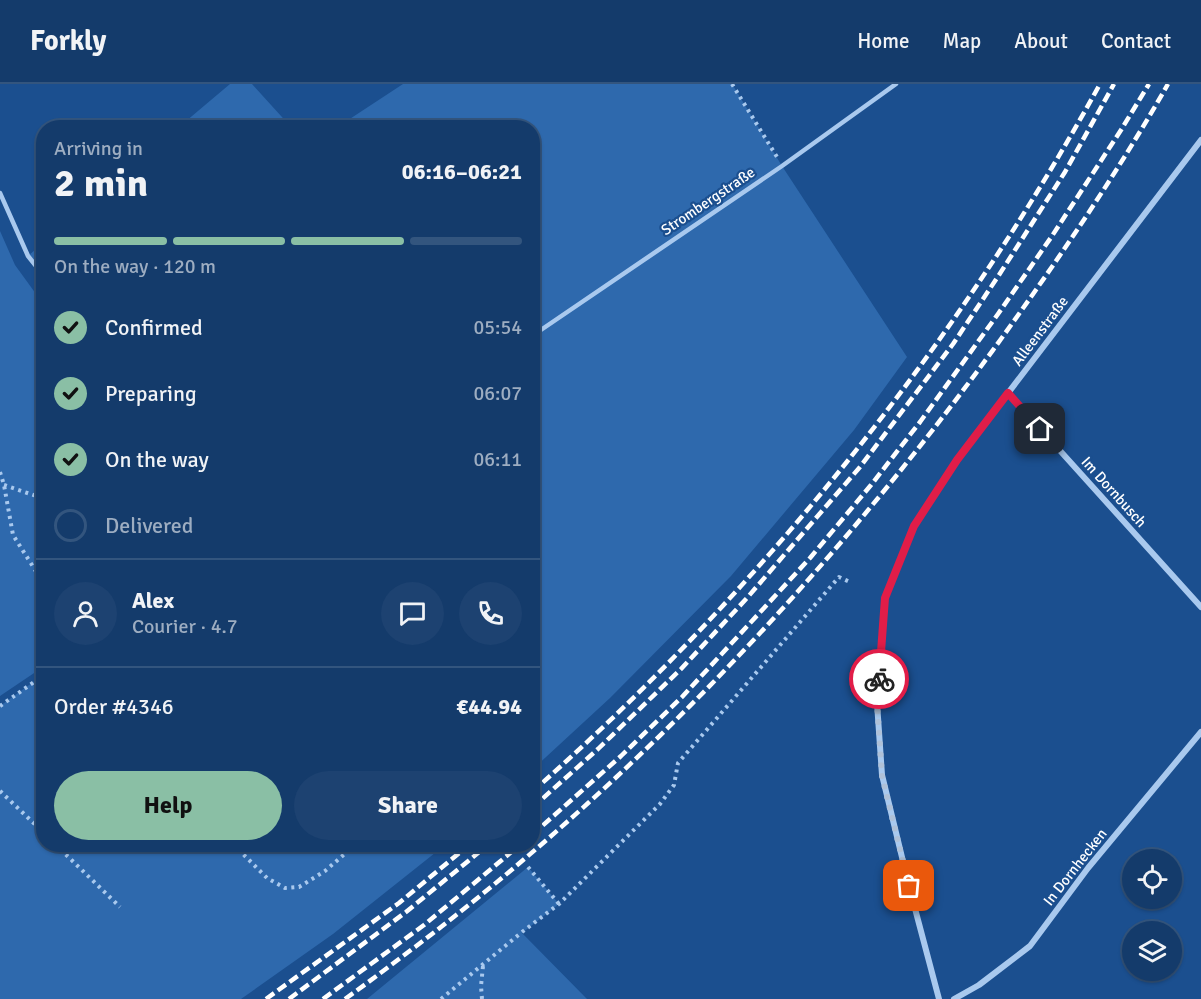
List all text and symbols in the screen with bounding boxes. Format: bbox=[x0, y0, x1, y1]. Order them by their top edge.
text: Forkly bbox=[30, 24, 106, 58]
text: Home bbox=[857, 28, 910, 54]
text: Map bbox=[943, 28, 981, 54]
text: About bbox=[1014, 28, 1068, 54]
text: Contact bbox=[1101, 28, 1171, 54]
text: Arriving in bbox=[54, 136, 143, 161]
text: 06:16–06:21 bbox=[402, 158, 522, 185]
text: 2 min bbox=[54, 159, 148, 207]
street label: Strombergstraße bbox=[658, 163, 758, 239]
text: On the way · 120 m bbox=[54, 254, 216, 279]
street label: Alleenstraße bbox=[1008, 293, 1072, 369]
icon: check bbox=[54, 311, 87, 344]
text: Confirmed bbox=[105, 314, 203, 341]
text: 05:54 bbox=[473, 315, 522, 340]
icon: check bbox=[54, 377, 87, 410]
text: Preparing bbox=[105, 380, 197, 407]
text: 06:07 bbox=[473, 381, 522, 406]
pin bbox=[1014, 403, 1065, 454]
icon: home bbox=[1023, 412, 1056, 445]
icon: check bbox=[54, 443, 87, 476]
text: On the way bbox=[105, 446, 209, 473]
text: 06:11 bbox=[473, 447, 522, 472]
street label: Im Dornbusch bbox=[1078, 453, 1150, 531]
text: Delivered bbox=[105, 512, 193, 539]
button: person bbox=[54, 582, 117, 645]
button: chat bbox=[381, 582, 444, 645]
button: phone bbox=[459, 582, 522, 645]
text: Alex bbox=[132, 587, 174, 614]
text: Courier · 4.7 bbox=[132, 614, 238, 639]
courier bbox=[849, 649, 909, 709]
icon: bike bbox=[863, 663, 896, 696]
text: Order #4346 bbox=[54, 693, 174, 720]
text: €44.94 bbox=[456, 693, 522, 720]
button: Help bbox=[54, 771, 282, 840]
button: Share bbox=[294, 771, 522, 840]
street label: In Dornhecken bbox=[1039, 825, 1111, 909]
map controls bbox=[1122, 849, 1182, 981]
button: locate bbox=[1122, 849, 1182, 909]
pin bbox=[883, 860, 934, 911]
icon: bag bbox=[892, 869, 925, 902]
button: layers bbox=[1122, 921, 1182, 981]

